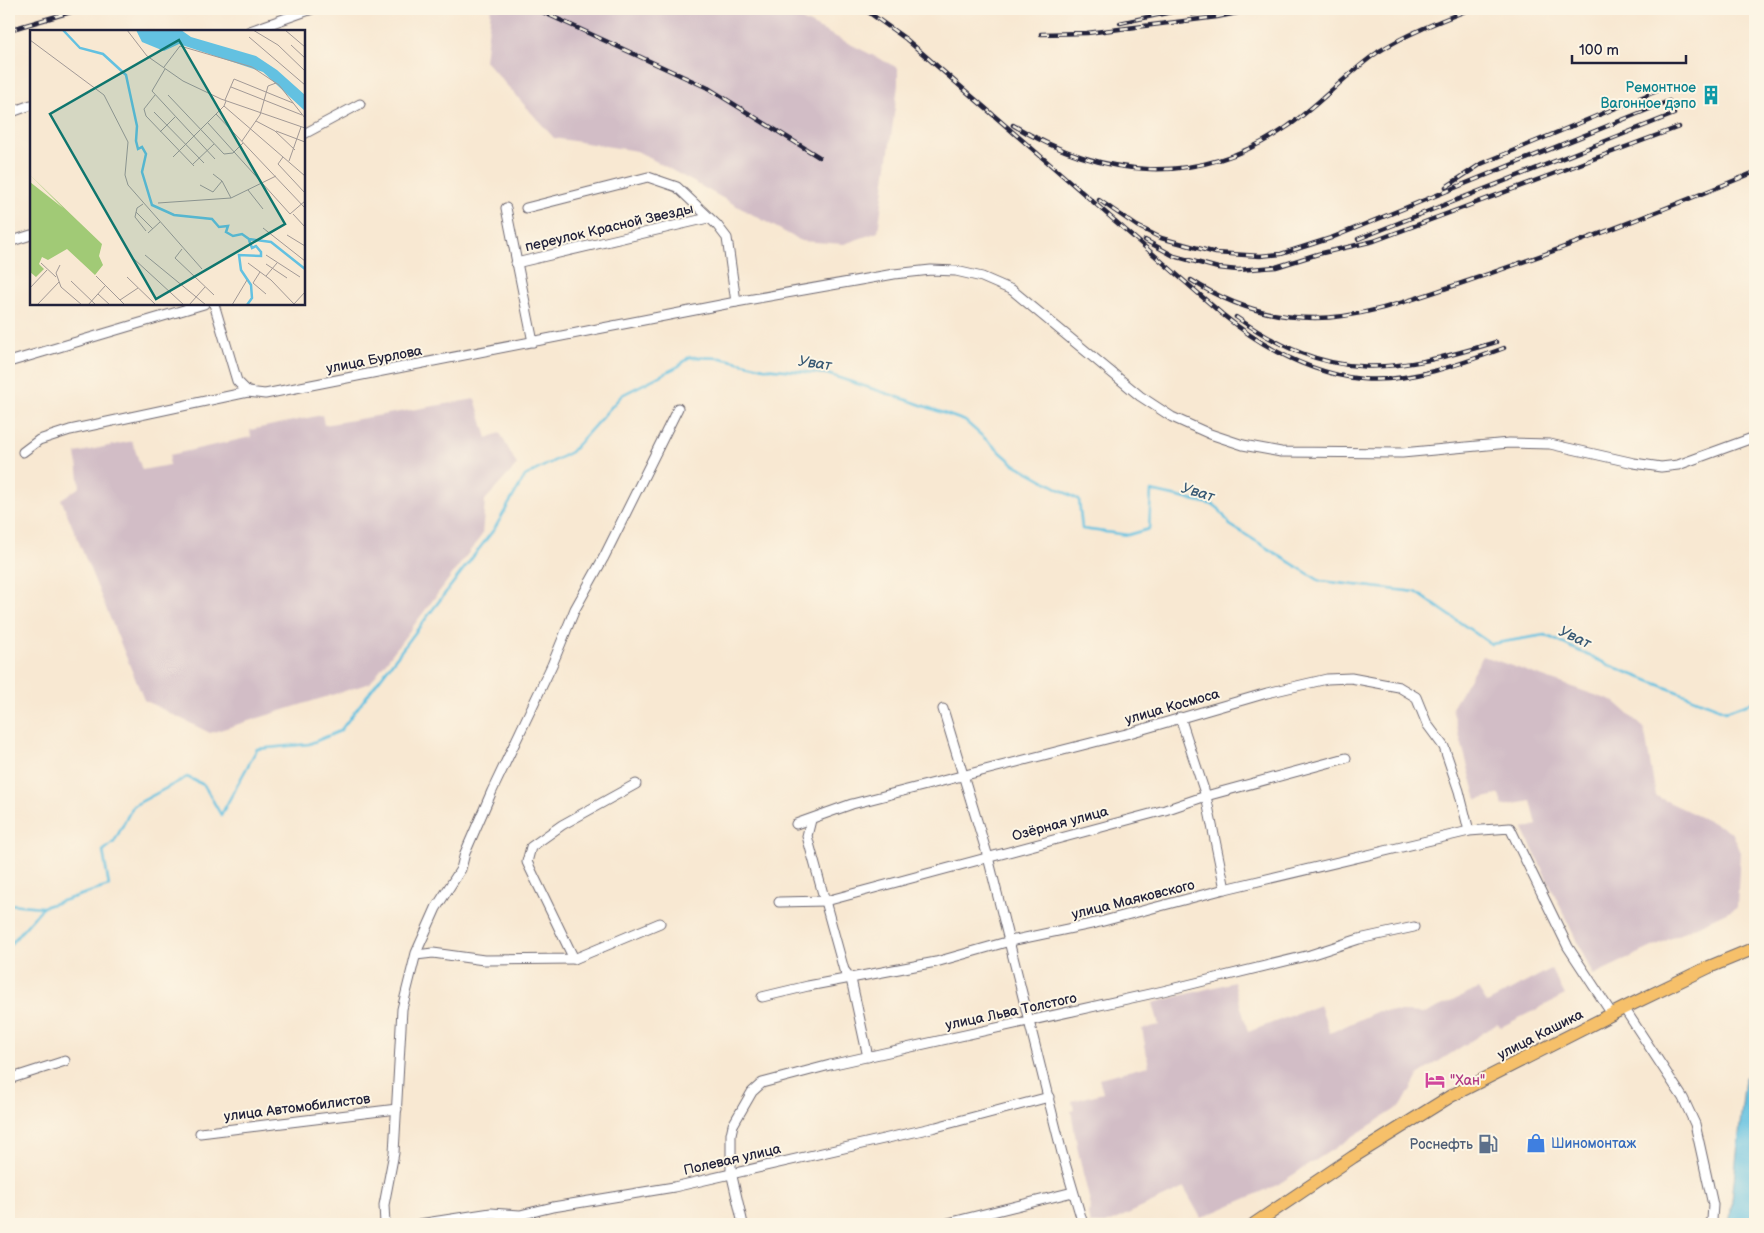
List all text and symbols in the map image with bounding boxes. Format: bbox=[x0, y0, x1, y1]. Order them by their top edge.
inset map bbox=[30, 30, 305, 305]
scale bar bbox=[1572, 32, 1685, 64]
text: 100 m bbox=[1579, 41, 1619, 60]
place label: Ремонтное Вагонное дэпо bbox=[1601, 79, 1696, 112]
building icon: Ремонтное Вагонное дэпо bbox=[1700, 84, 1722, 106]
street label: переулок Красной Звезды bbox=[523, 200, 695, 255]
street label: улица Бурлова bbox=[325, 342, 424, 377]
water label: Уват bbox=[797, 352, 834, 375]
water label: Уват bbox=[1179, 478, 1218, 507]
water label: Уват bbox=[1556, 622, 1595, 654]
street label: улица Космоса bbox=[1123, 685, 1222, 728]
street label: Озёрная улица bbox=[1010, 802, 1111, 844]
street label: улица Маяковского bbox=[1070, 876, 1196, 923]
street label: улица Льва Толстого bbox=[944, 989, 1078, 1034]
street label: улица Кашика bbox=[1495, 1005, 1587, 1063]
hotel icon: "Хан" bbox=[1424, 1069, 1446, 1091]
place label: "Хан" bbox=[1450, 1072, 1485, 1089]
street label: улица Автомобилистов bbox=[223, 1090, 372, 1125]
shop icon: Шиномонтаж bbox=[1525, 1132, 1547, 1154]
fuel station icon: Роснефть bbox=[1477, 1133, 1499, 1155]
place label: Шиномонтаж bbox=[1551, 1135, 1637, 1152]
place label: Роснефть bbox=[1409, 1136, 1473, 1153]
street label: Полевая улица bbox=[682, 1140, 783, 1179]

